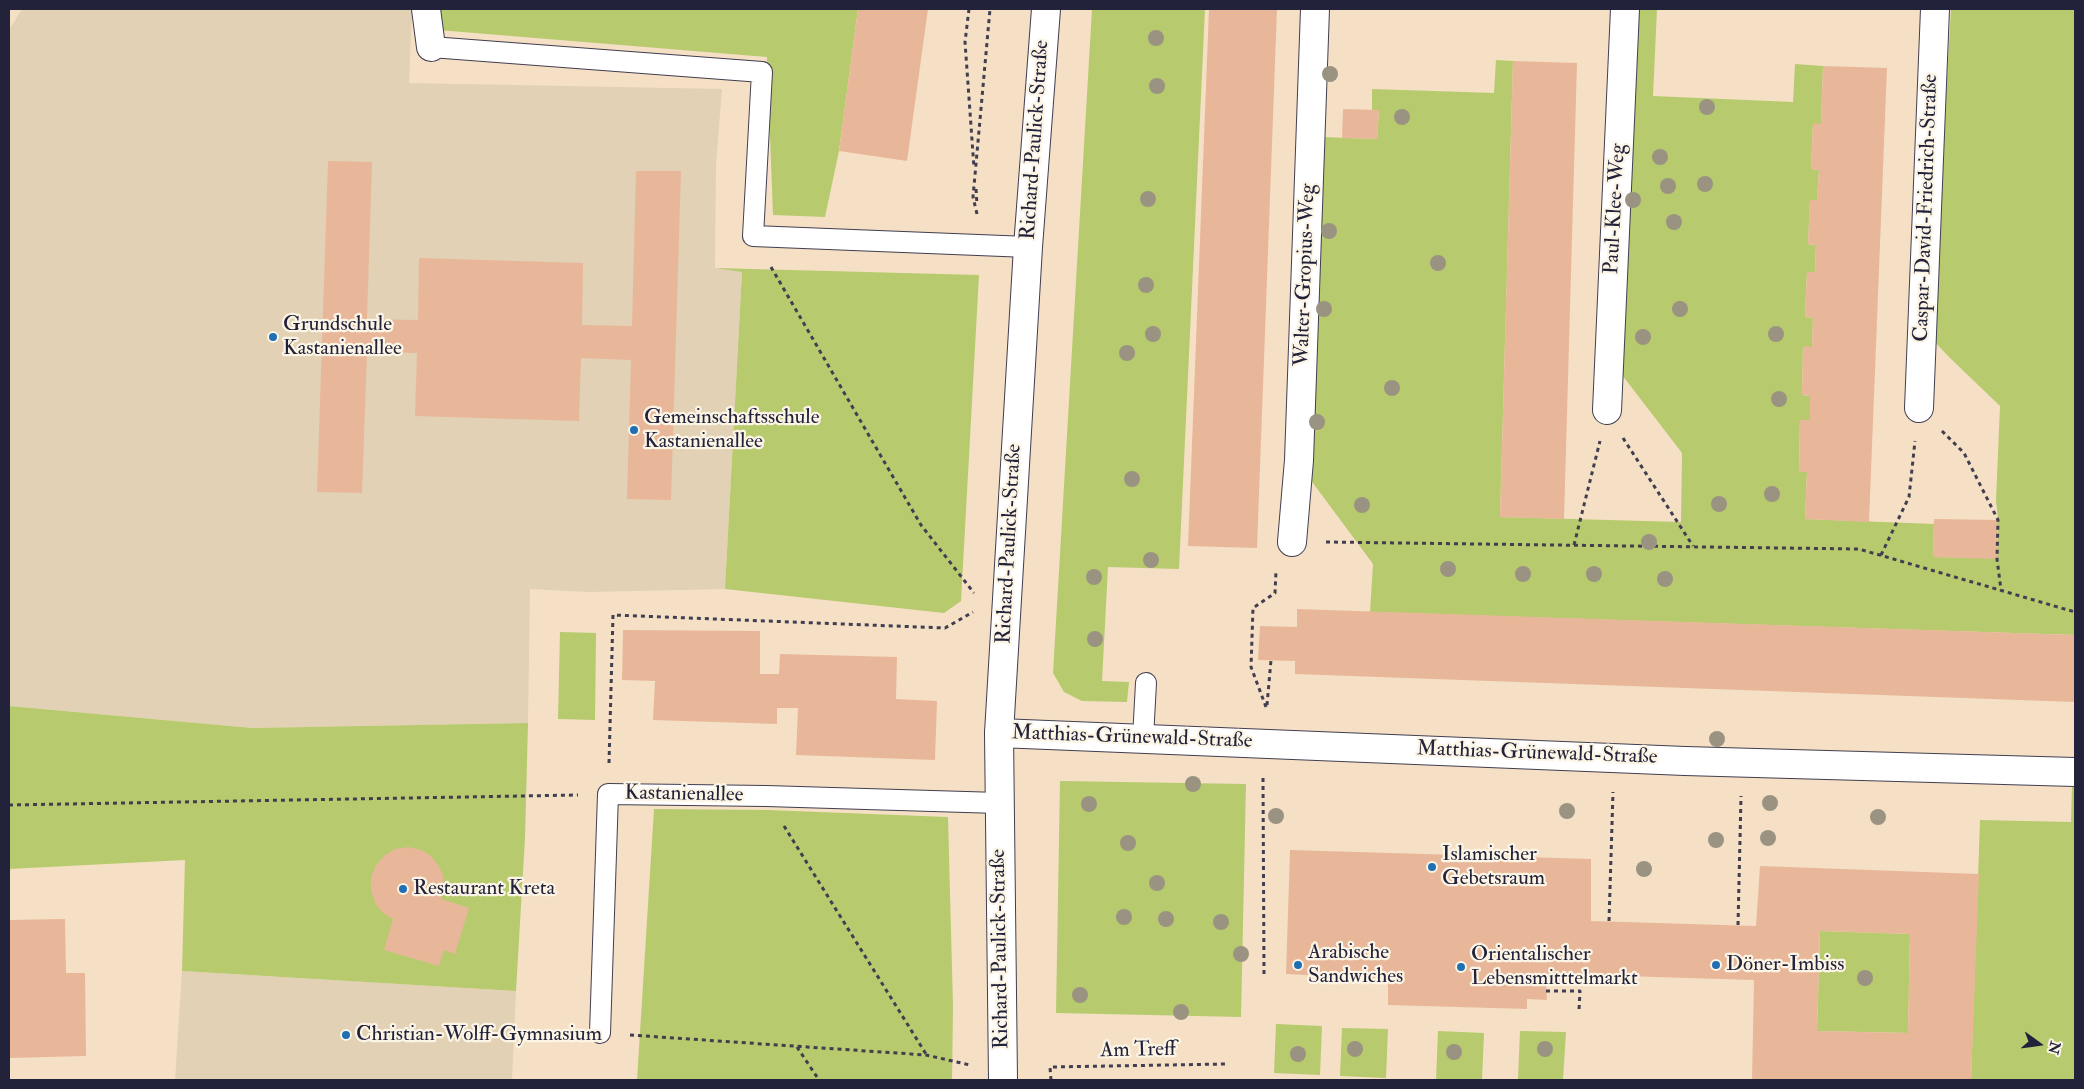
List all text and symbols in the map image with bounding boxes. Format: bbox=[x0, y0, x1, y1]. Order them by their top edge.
street label: Richard-Paulick-Straße bbox=[1016, 39, 1056, 241]
street label: Caspar-David-Friedrich-Straße bbox=[1910, 74, 1944, 342]
street label: Paul-Klee-Weg bbox=[1600, 143, 1632, 275]
street label: Walter-Gropius-Weg bbox=[1290, 183, 1322, 367]
place label: Grundschule Kastanienallee bbox=[283, 312, 402, 362]
marker: Grundschule Kastanienallee bbox=[267, 331, 279, 343]
place label: Gemeinschaftsschule Kastanienallee bbox=[644, 405, 819, 455]
marker: Gemeinschaftsschule Kastanienallee bbox=[628, 424, 640, 436]
street label: Richard-Paulick-Straße bbox=[992, 443, 1028, 645]
street label: Matthias-Grünewald-Straße bbox=[1011, 721, 1253, 755]
street label: Matthias-Grünewald-Straße bbox=[1416, 737, 1658, 771]
street label: Kastanienallee bbox=[624, 781, 744, 809]
place label: Islamischer Gebetsraum bbox=[1442, 842, 1545, 892]
street label: Richard-Paulick-Straße bbox=[987, 849, 1015, 1049]
marker: Islamischer Gebetsraum bbox=[1426, 861, 1438, 873]
place label: Restaurant Kreta bbox=[413, 876, 555, 902]
marker: Restaurant Kreta bbox=[397, 883, 409, 895]
place label: Arabische Sandwiches bbox=[1308, 940, 1403, 990]
place label: Orientalischer Lebensmitttelmarkt bbox=[1471, 942, 1638, 992]
place label: Döner-Imbiss bbox=[1726, 952, 1844, 978]
marker: Arabische Sandwiches bbox=[1292, 959, 1304, 971]
marker: Döner-Imbiss bbox=[1710, 959, 1722, 971]
marker: Orientalischer Lebensmitttelmarkt bbox=[1455, 961, 1467, 973]
north arrow bbox=[2014, 1019, 2064, 1069]
place label: Christian-Wolff-Gymnasium bbox=[356, 1022, 602, 1048]
marker: Christian-Wolff-Gymnasium bbox=[340, 1029, 352, 1041]
street label: Am Treff bbox=[1100, 1038, 1176, 1064]
text: N bbox=[2044, 1040, 2064, 1056]

